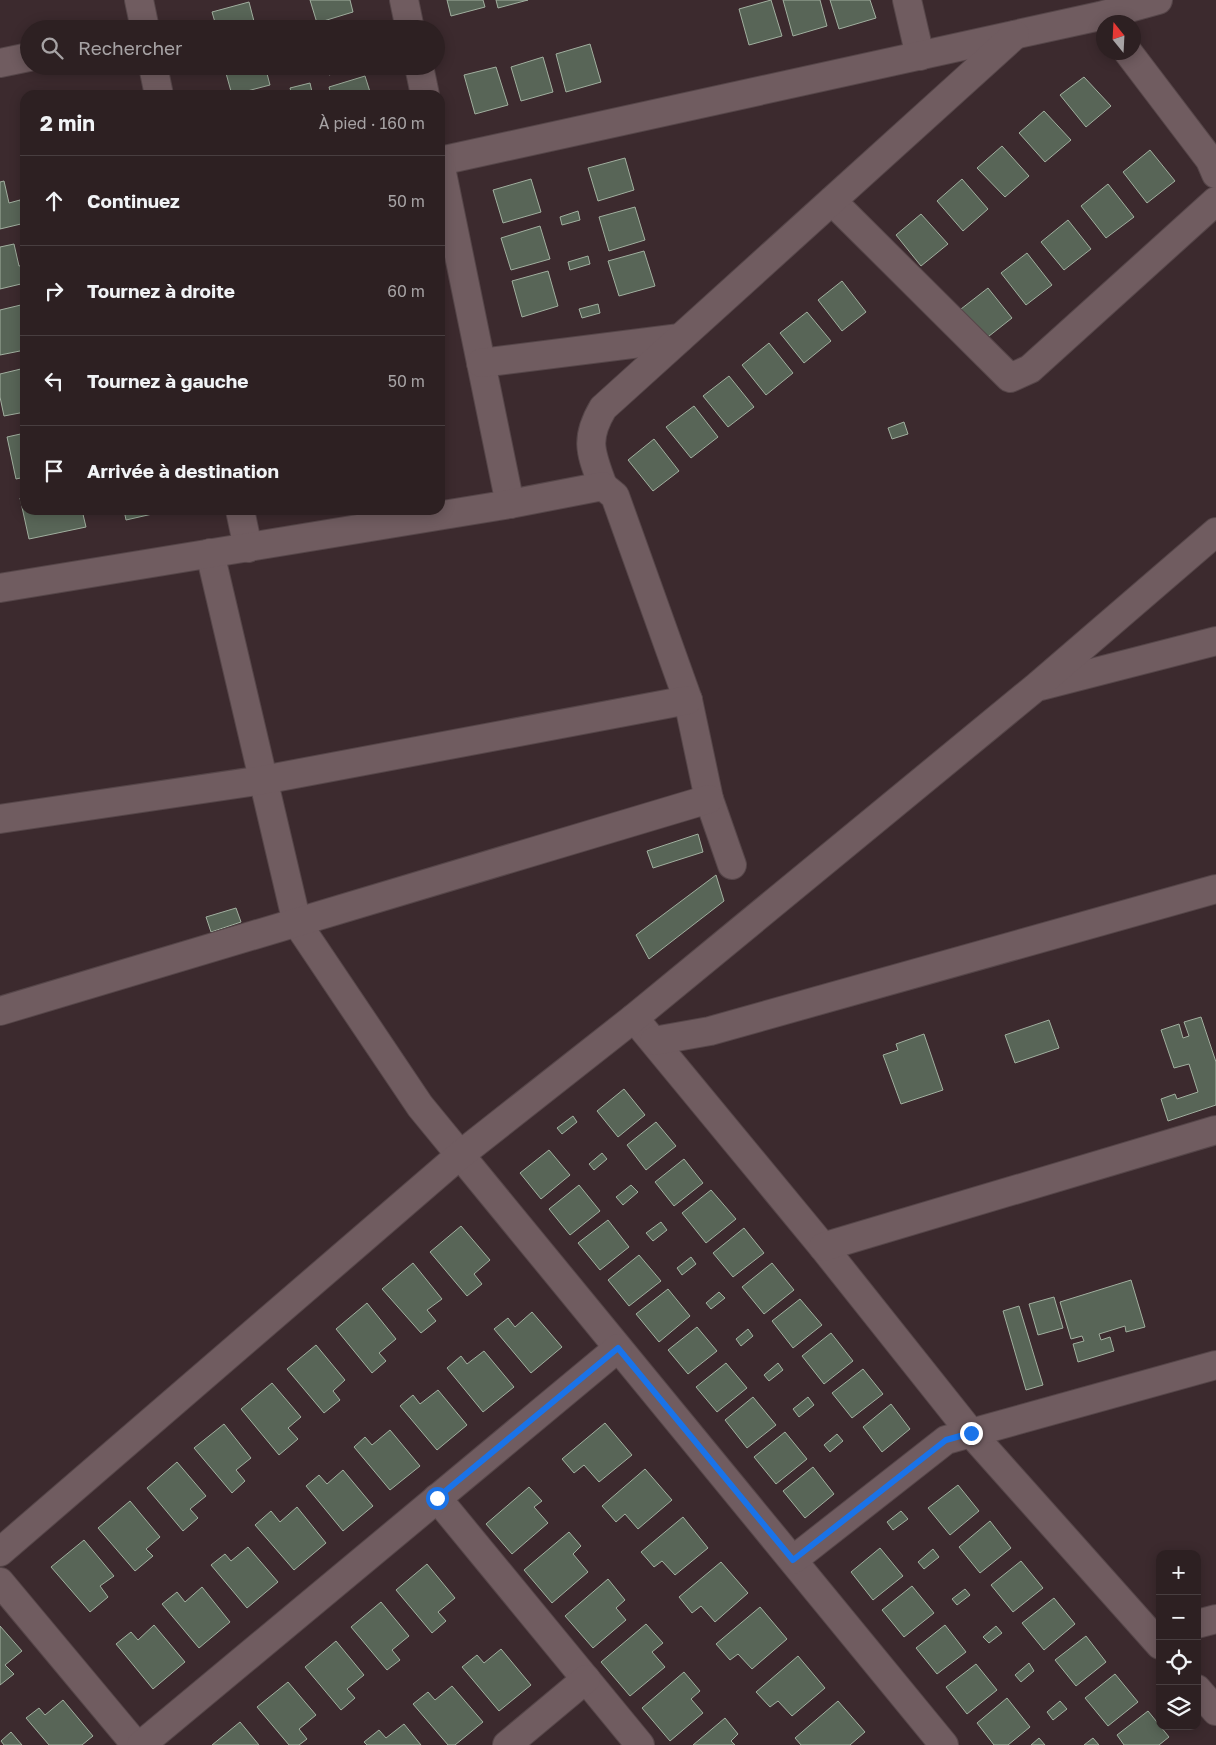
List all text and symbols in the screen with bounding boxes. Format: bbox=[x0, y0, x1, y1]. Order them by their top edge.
north arrow bbox=[1096, 15, 1141, 60]
search box bbox=[20, 20, 445, 75]
icon: search bbox=[38, 34, 66, 62]
text: Rechercher bbox=[78, 36, 183, 59]
text: 2 min bbox=[40, 110, 95, 136]
text: À pied · 160 m bbox=[319, 113, 425, 133]
icon: ahead bbox=[40, 187, 68, 215]
text: Continuez bbox=[87, 189, 180, 212]
text: 50 m bbox=[388, 191, 425, 211]
icon: right bbox=[40, 277, 68, 305]
text: Tournez à droite bbox=[87, 279, 235, 302]
text: 60 m bbox=[387, 281, 425, 301]
icon: left bbox=[40, 367, 68, 395]
text: Tournez à gauche bbox=[87, 369, 248, 392]
text: 50 m bbox=[388, 371, 425, 391]
icon: arrive bbox=[40, 457, 68, 485]
text: Arrivée à destination bbox=[87, 459, 279, 482]
route end bbox=[960, 1422, 983, 1445]
route start bbox=[426, 1487, 449, 1510]
map controls bbox=[1156, 1550, 1201, 1730]
button: + bbox=[1156, 1550, 1201, 1595]
button: − bbox=[1156, 1595, 1201, 1640]
button: locate bbox=[1156, 1640, 1201, 1685]
button: layers bbox=[1156, 1685, 1201, 1730]

